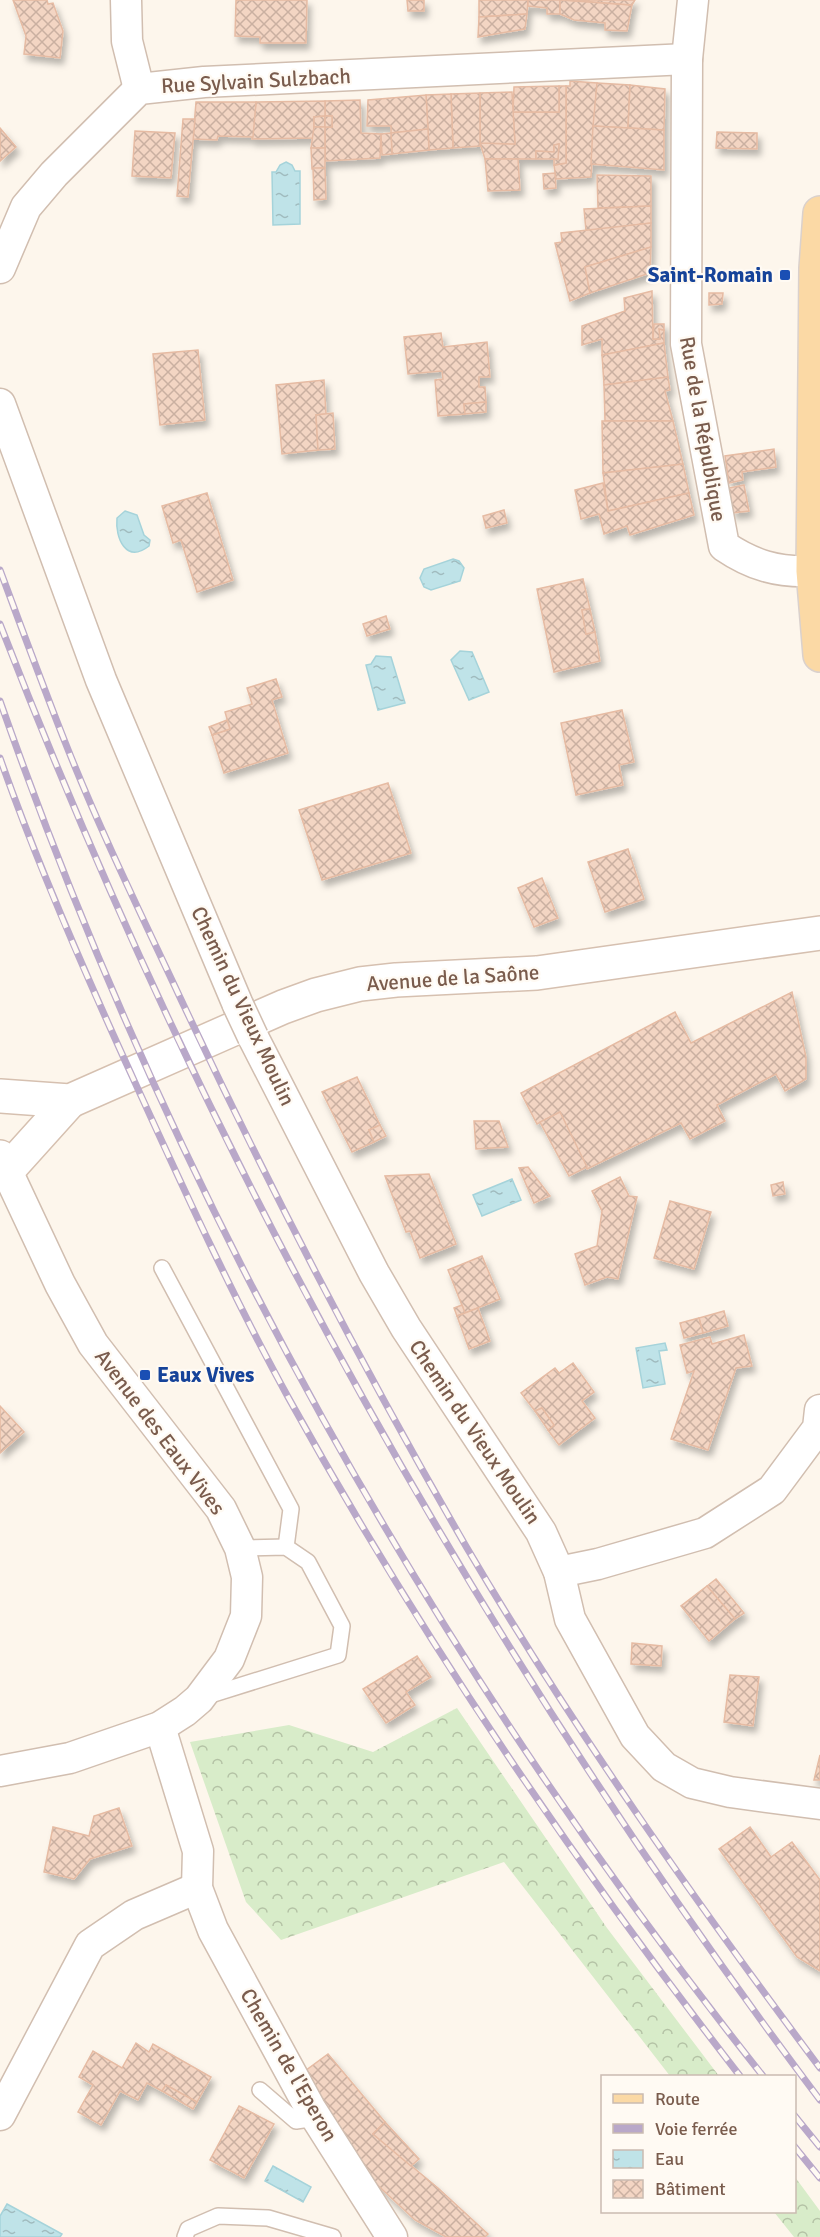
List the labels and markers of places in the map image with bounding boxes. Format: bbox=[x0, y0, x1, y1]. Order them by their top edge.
place label: Saint-Romain bbox=[648, 262, 773, 288]
marker: Saint-Romain bbox=[778, 268, 792, 282]
place label: Eaux Vives bbox=[157, 1362, 254, 1388]
marker: Eaux Vives bbox=[138, 1368, 152, 1382]

